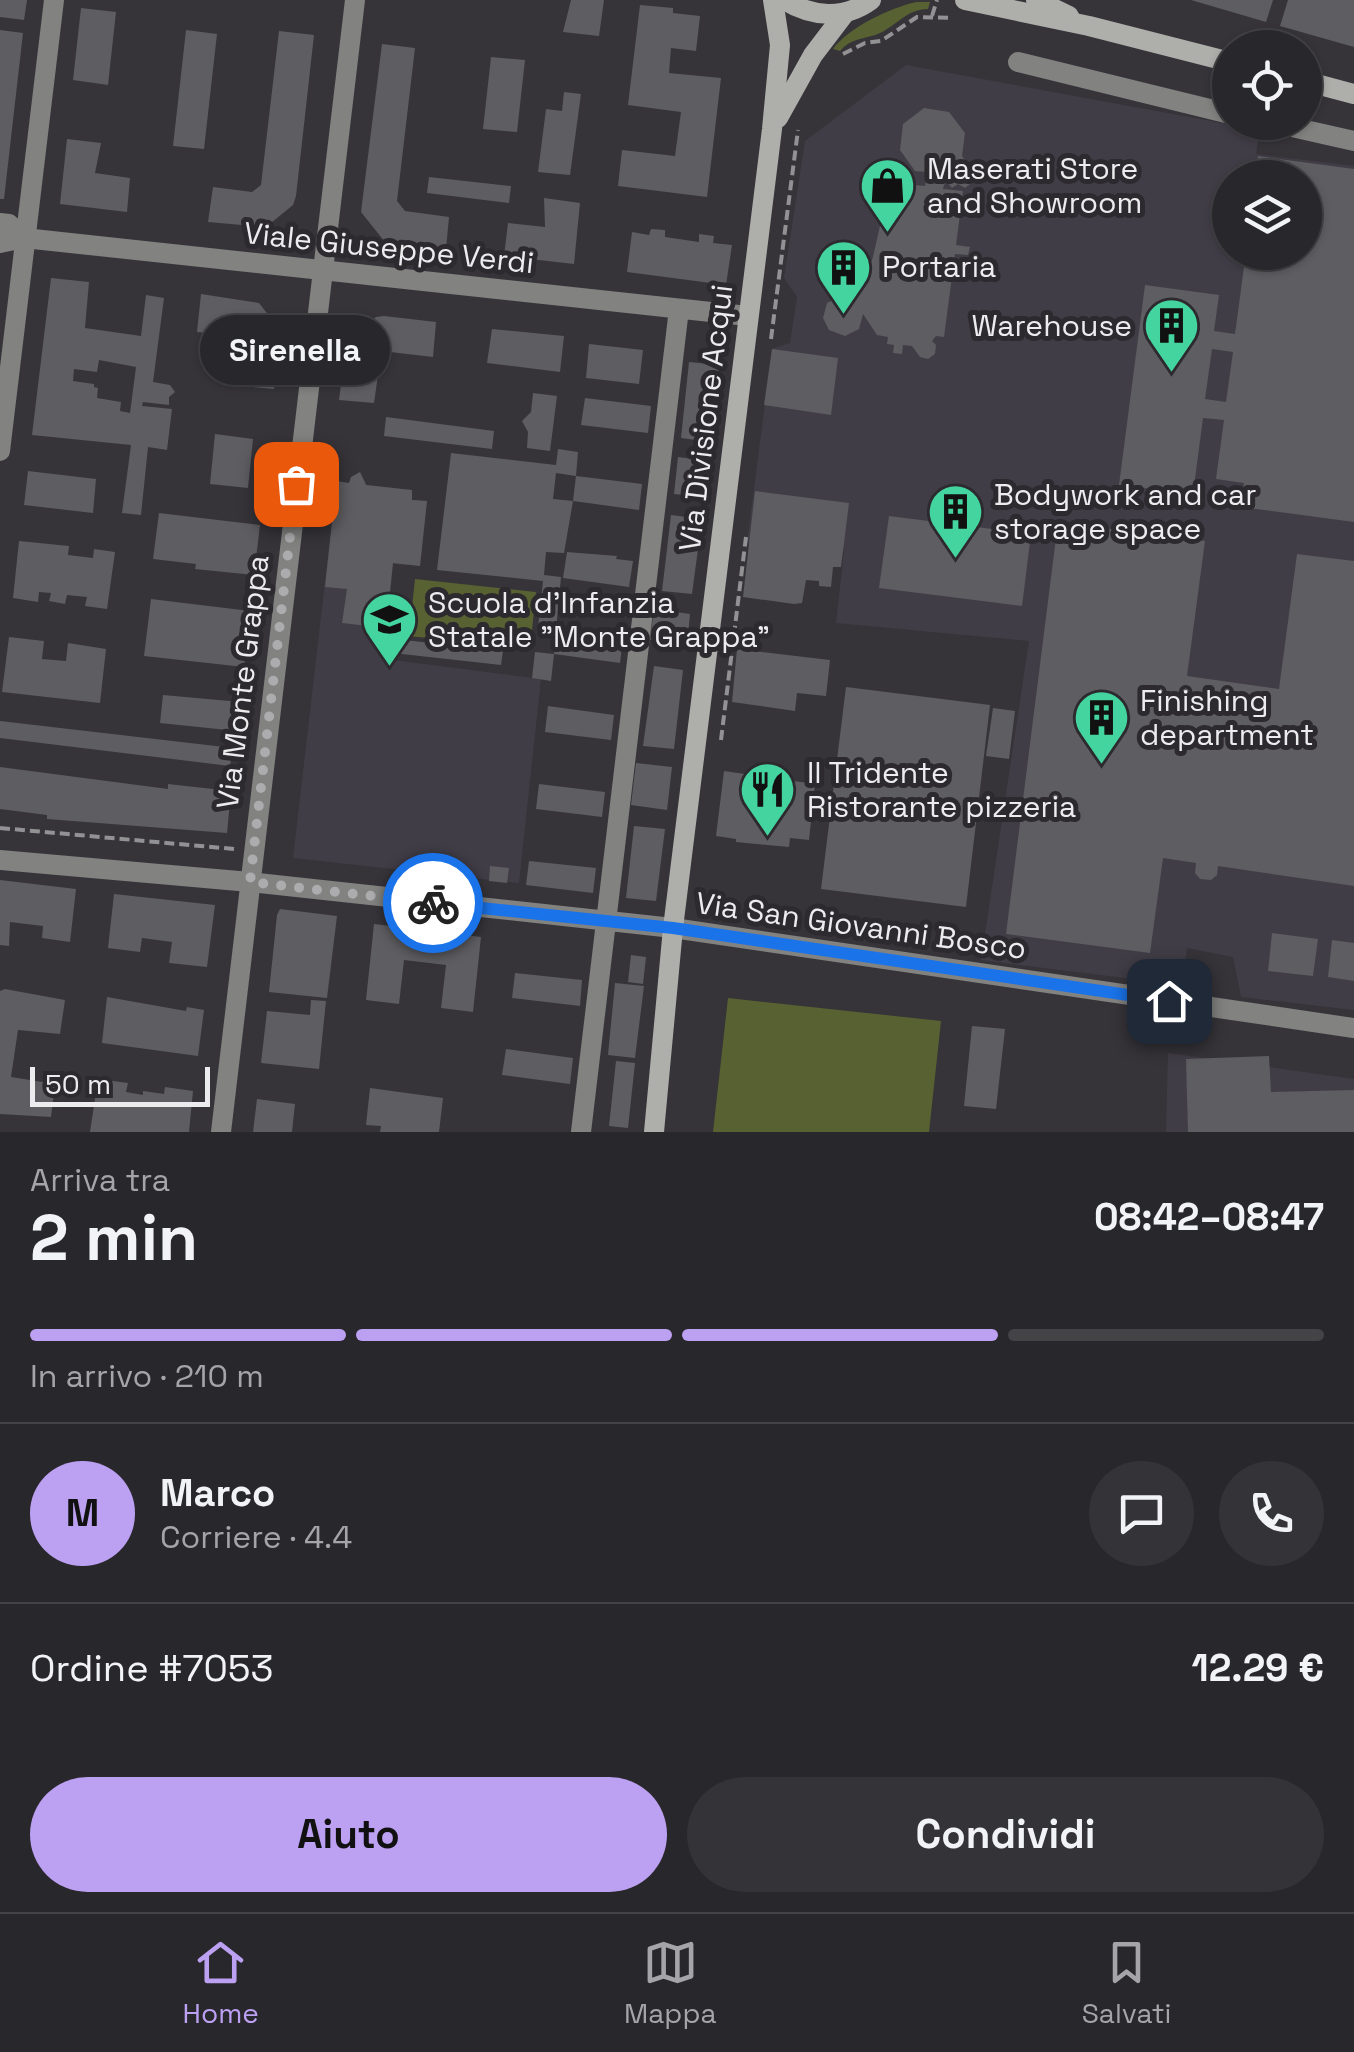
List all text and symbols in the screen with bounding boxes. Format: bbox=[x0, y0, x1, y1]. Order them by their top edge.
map controls bbox=[1212, 30, 1322, 270]
button: locate bbox=[1212, 30, 1322, 140]
place label: Maserati Store and Showroom bbox=[927, 149, 1142, 222]
shop icon: Maserati Store and Showroom bbox=[858, 156, 918, 235]
button: layers bbox=[1212, 160, 1322, 270]
street label: Viale Giuseppe Verdi bbox=[242, 213, 536, 282]
building icon: Portaria bbox=[813, 237, 873, 316]
place label: Portaria bbox=[882, 247, 996, 286]
street label: Via Divisione Acqui bbox=[670, 282, 741, 554]
building icon: Warehouse bbox=[1141, 296, 1201, 375]
place label: Warehouse bbox=[971, 306, 1132, 345]
callout: Sirenella bbox=[201, 314, 391, 384]
text: Sirenella bbox=[229, 330, 361, 370]
pin bbox=[254, 442, 339, 527]
icon: bag bbox=[269, 457, 324, 512]
place label: Bodywork and car storage space bbox=[994, 475, 1257, 548]
building icon: Bodywork and car storage space bbox=[925, 482, 985, 561]
street label: Via Monte Grappa bbox=[208, 553, 277, 811]
place label: Scuola d'Infanzia Statale "Monte Grappa" bbox=[428, 583, 770, 656]
school or university icon: Scuola d'Infanzia Statale "Monte Grappa" bbox=[359, 590, 419, 669]
place label: Finishing department bbox=[1140, 681, 1314, 754]
building icon: Finishing department bbox=[1071, 688, 1131, 767]
place label: Il Tridente Ristorante pizzeria bbox=[807, 753, 1076, 826]
restaurant icon: Il Tridente Ristorante pizzeria bbox=[738, 760, 798, 839]
courier bbox=[383, 853, 483, 953]
icon: bike bbox=[406, 876, 461, 931]
street label: Via San Giovanni Bosco bbox=[693, 883, 1029, 968]
pin bbox=[1127, 959, 1212, 1044]
icon: home bbox=[1142, 974, 1197, 1029]
scale bar bbox=[30, 1062, 210, 1106]
text: 50 m bbox=[45, 1066, 111, 1102]
text: Arriva tra bbox=[30, 1160, 170, 1200]
text: 08:42–08:47 bbox=[1094, 1193, 1324, 1241]
text: 2 min bbox=[30, 1196, 198, 1279]
text: In arrivo · 210 m bbox=[30, 1356, 264, 1396]
button: chat bbox=[1089, 1461, 1194, 1566]
button: phone bbox=[1219, 1461, 1324, 1566]
text: Marco bbox=[160, 1469, 275, 1517]
text: M bbox=[66, 1489, 99, 1537]
text: Corriere · 4.4 bbox=[160, 1517, 352, 1557]
text: Ordine #7053 bbox=[30, 1644, 273, 1692]
text: 12.29 € bbox=[1192, 1644, 1324, 1692]
button: Aiuto bbox=[30, 1777, 667, 1892]
button: Condividi bbox=[687, 1777, 1324, 1892]
tab: Home bbox=[183, 1935, 259, 2031]
tab: Mappa bbox=[624, 1935, 717, 2031]
tab: Salvati bbox=[1082, 1935, 1171, 2031]

